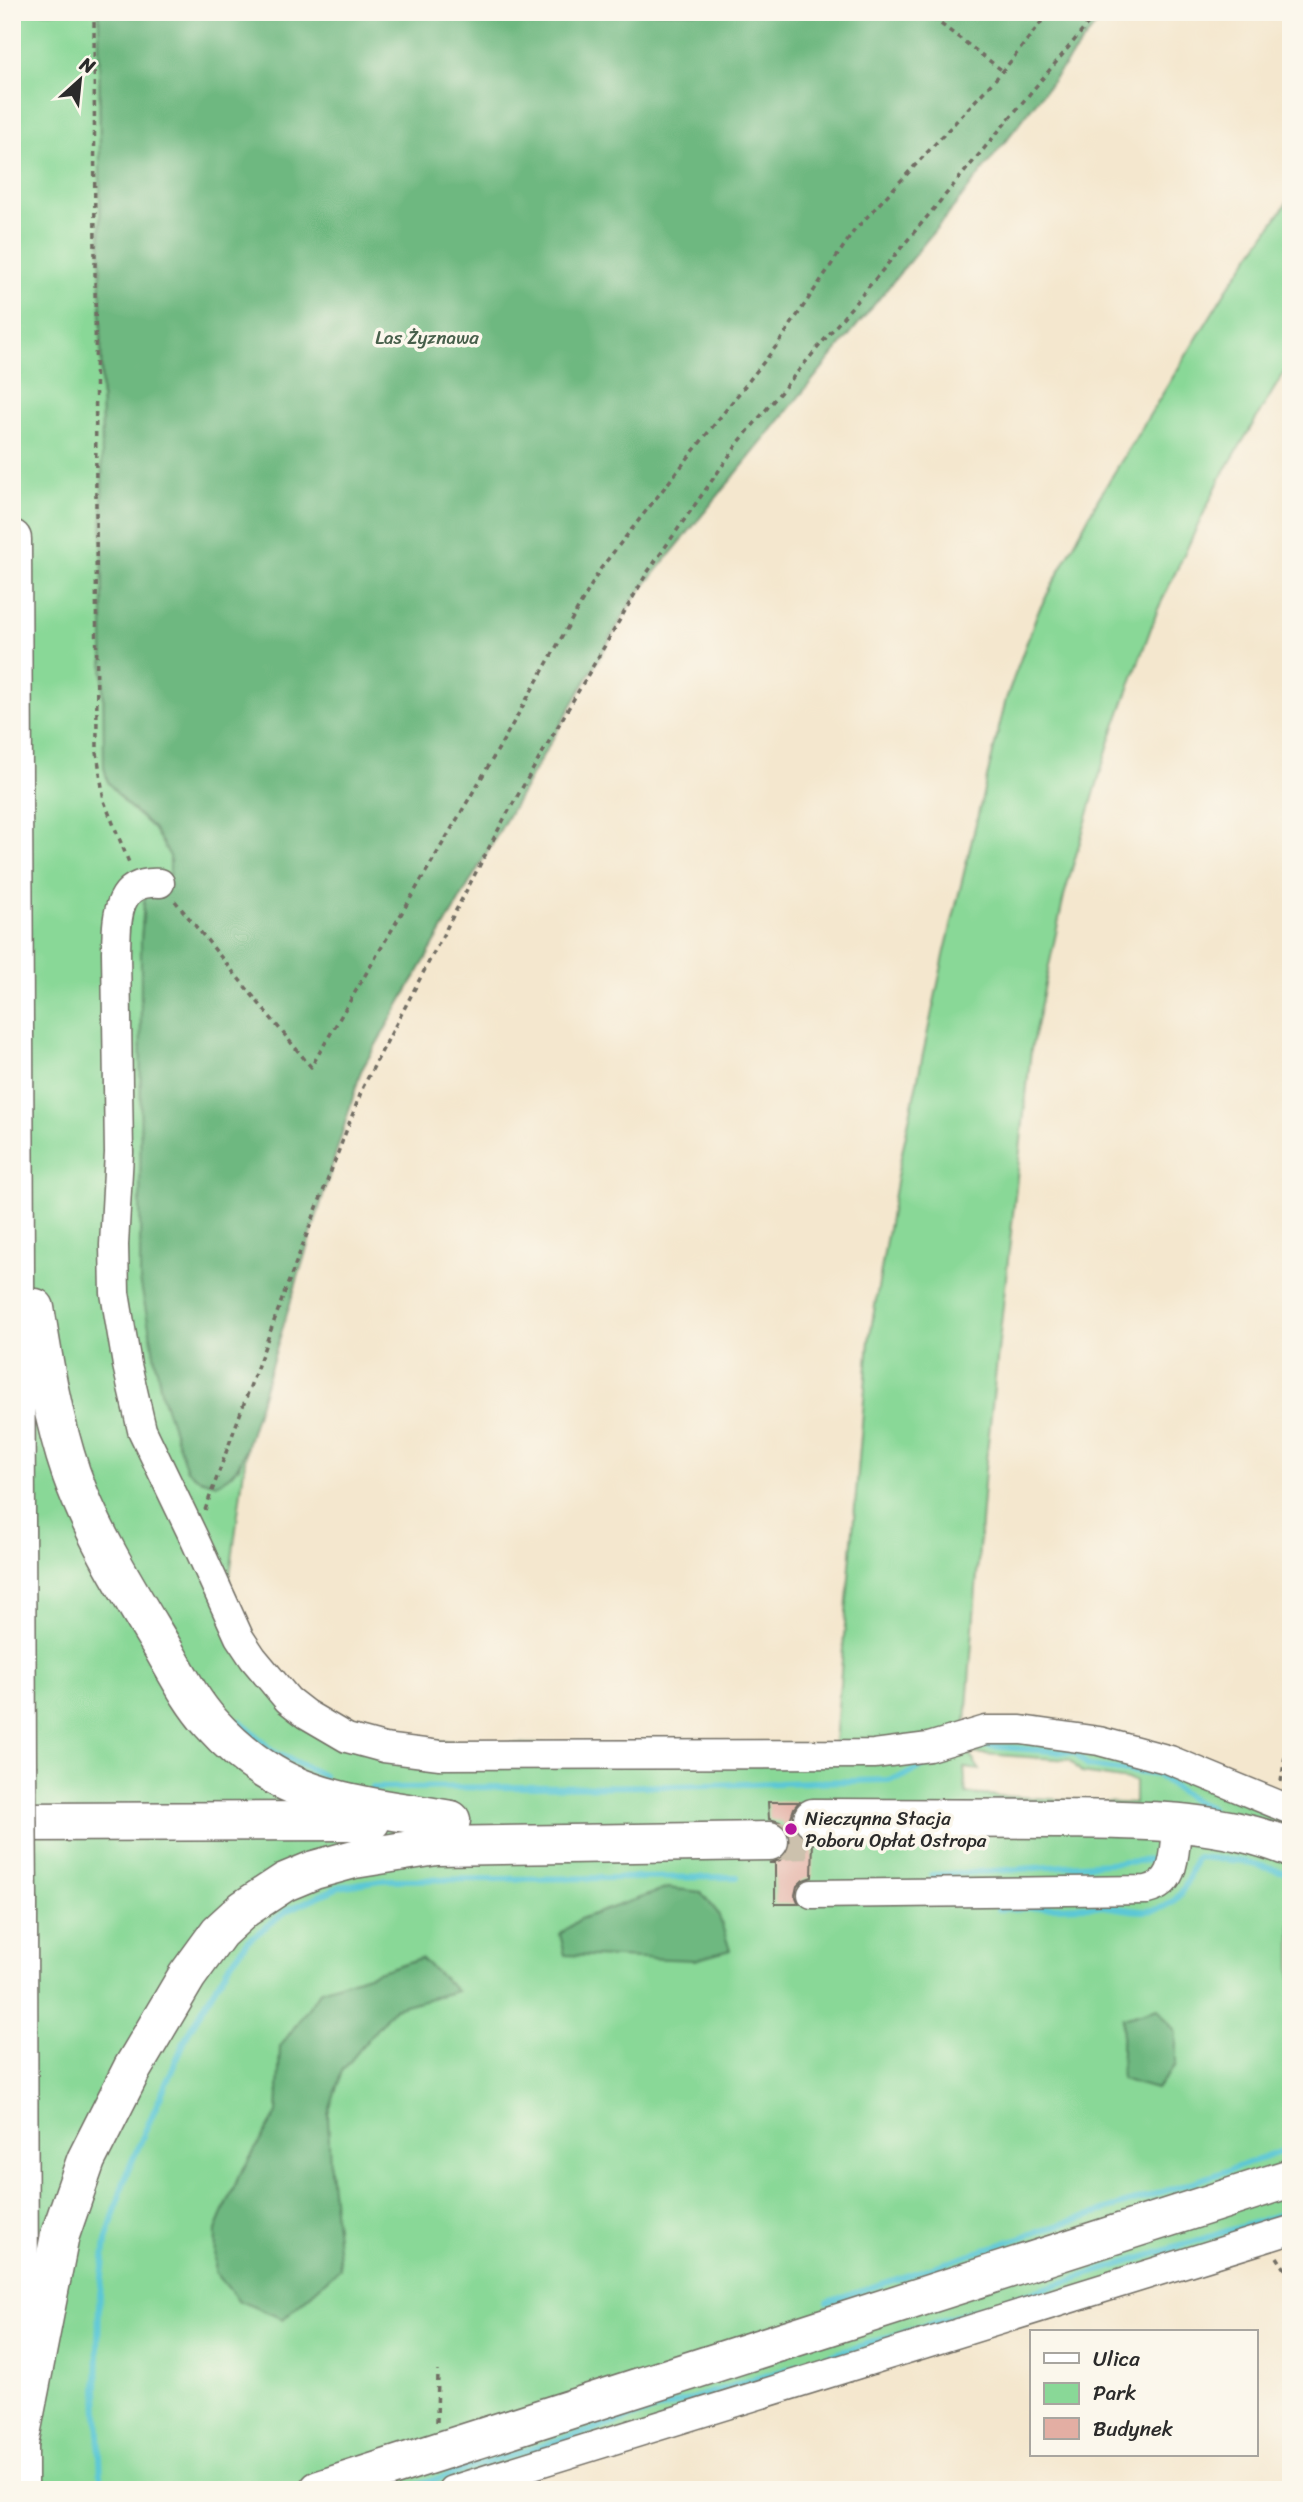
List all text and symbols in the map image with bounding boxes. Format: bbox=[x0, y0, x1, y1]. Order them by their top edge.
north arrow bbox=[46, 46, 116, 116]
text: N bbox=[73, 47, 102, 83]
park label: Las Żyznawa bbox=[375, 321, 479, 354]
place label: Nieczynna Stacja Poboru Opłat Ostropa bbox=[805, 1802, 987, 1857]
marker: Nieczynna Stacja Poboru Opłat Ostropa bbox=[783, 1821, 799, 1837]
legend bbox=[1030, 2330, 1258, 2456]
text: Ulica bbox=[1093, 2340, 1140, 2378]
text: Park bbox=[1093, 2374, 1136, 2412]
text: Budynek bbox=[1093, 2410, 1174, 2448]

